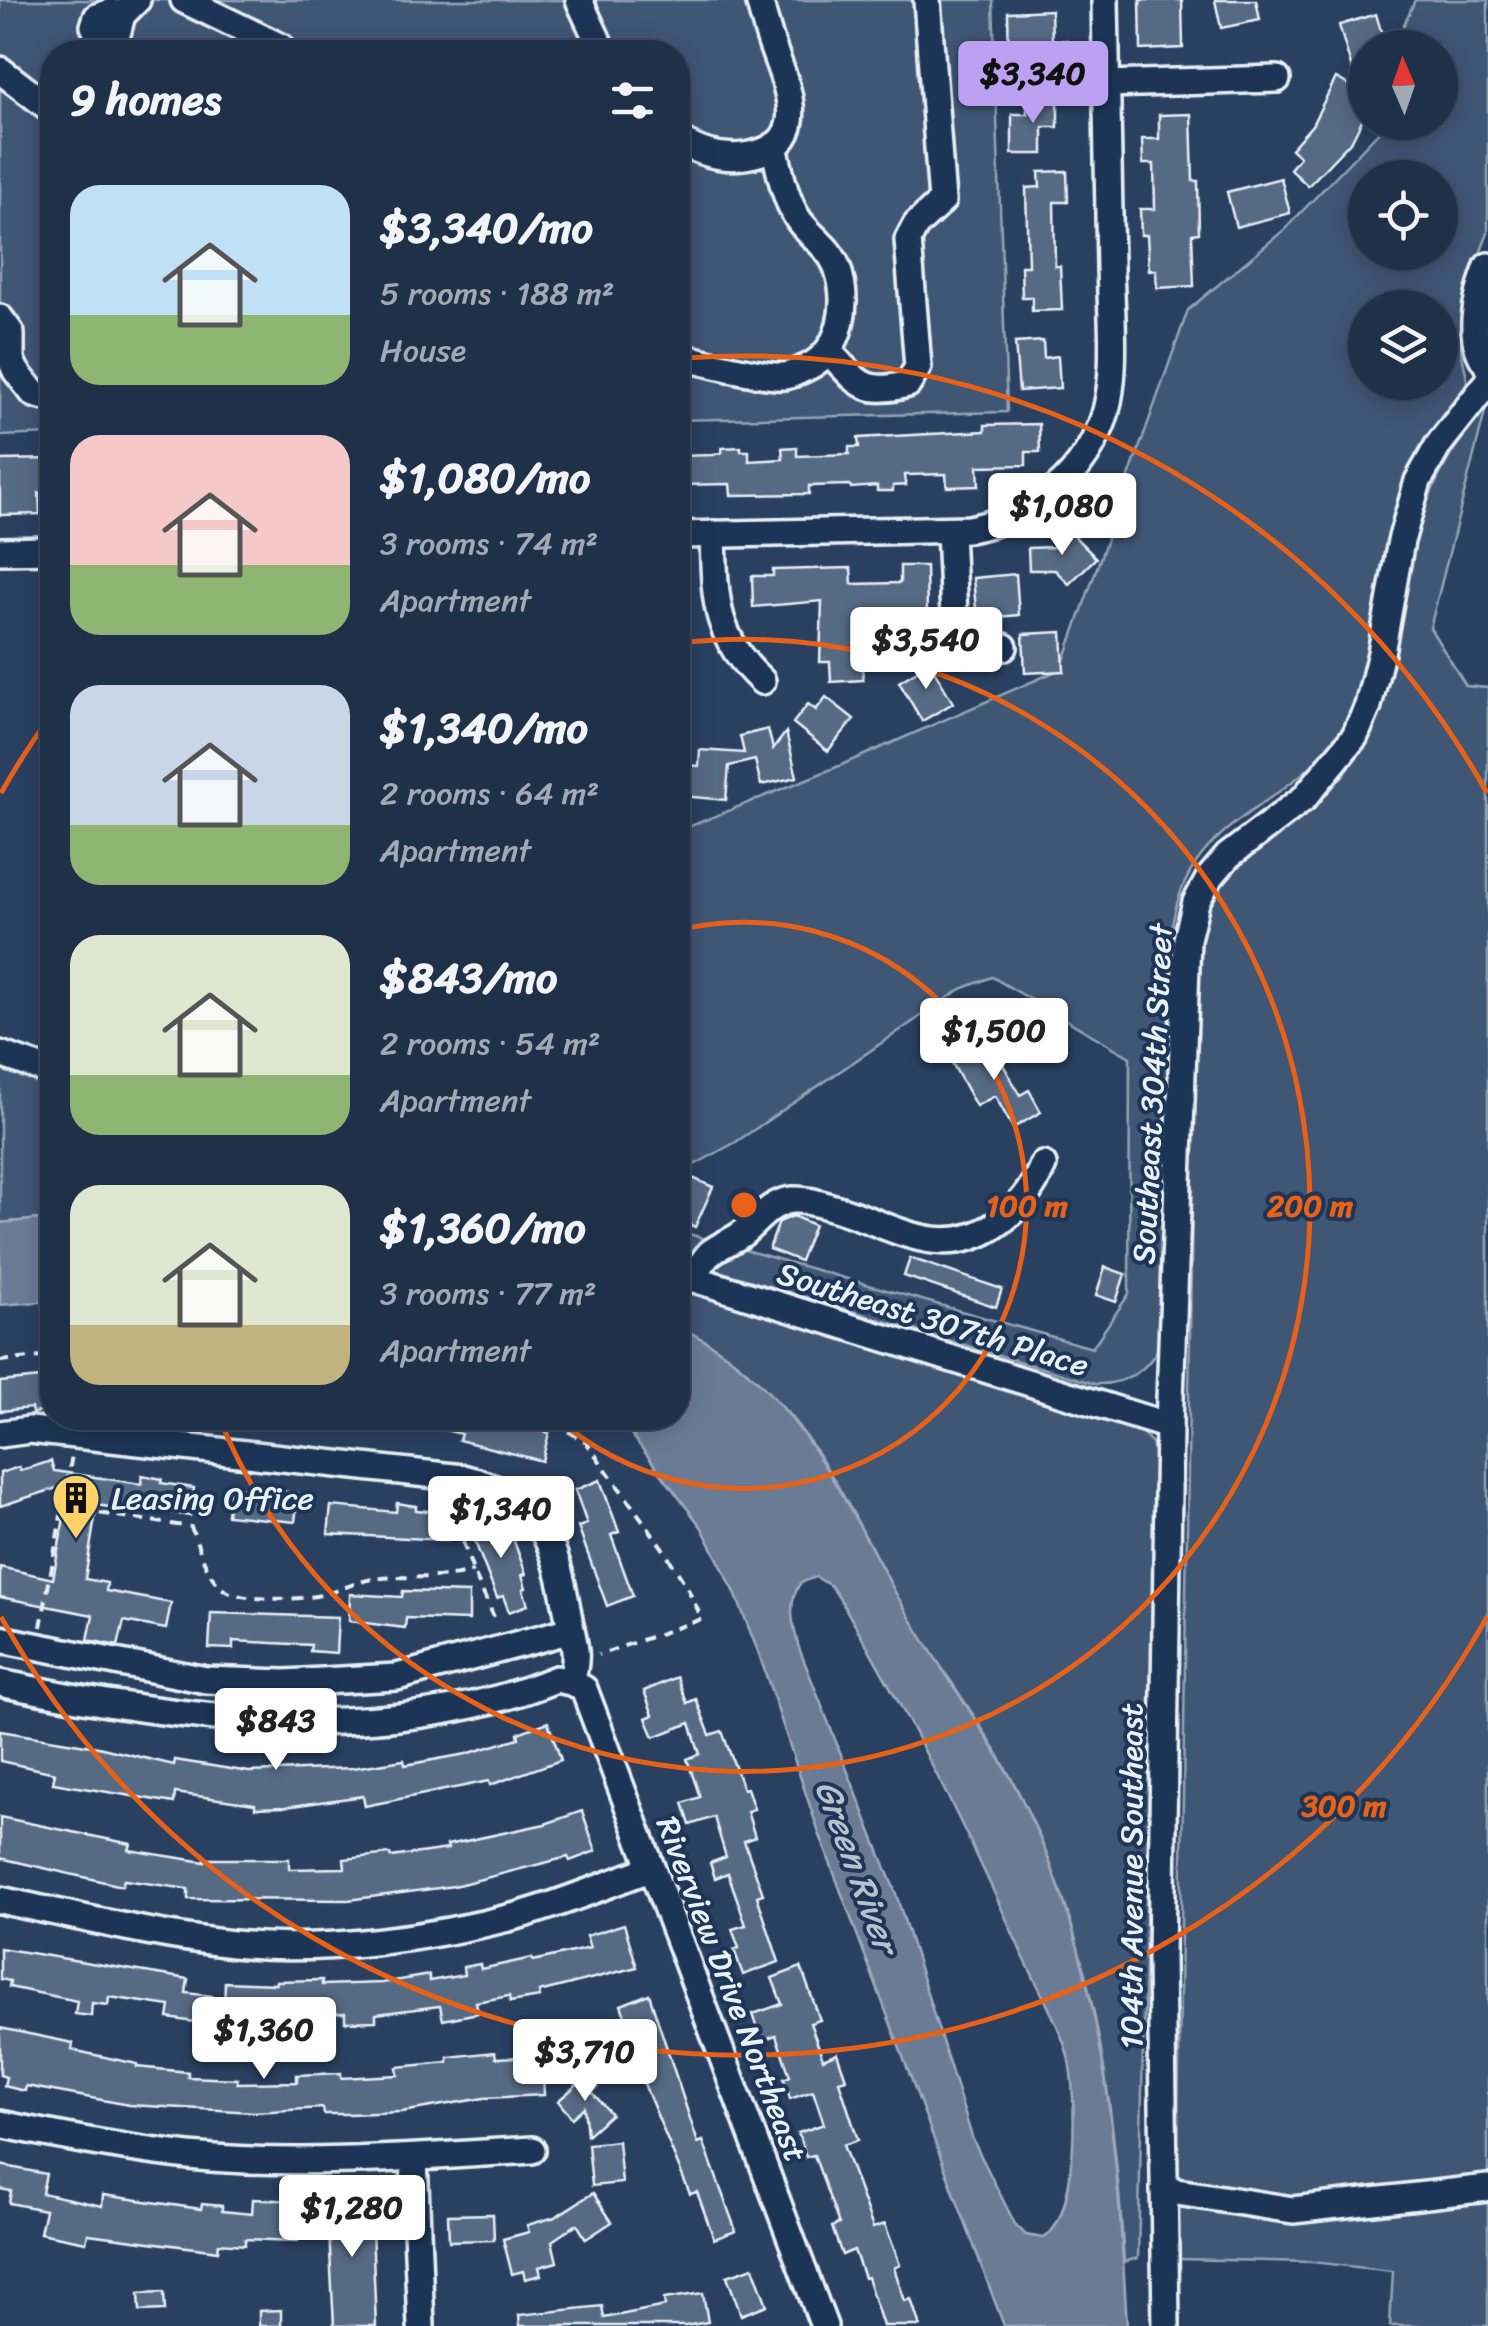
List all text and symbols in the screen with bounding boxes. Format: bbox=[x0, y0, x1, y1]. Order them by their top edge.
north arrow bbox=[1348, 30, 1458, 140]
map controls bbox=[1348, 30, 1458, 400]
pin: $3,340 bbox=[952, 41, 1114, 126]
text: $3,340 bbox=[980, 45, 1086, 102]
text: 9 homes bbox=[70, 63, 221, 137]
icon: filters bbox=[605, 73, 660, 128]
button: locate bbox=[1348, 160, 1458, 270]
text: $3,340/mo bbox=[380, 191, 593, 265]
icon: home bbox=[150, 225, 270, 345]
text: 5 rooms · 188 m² bbox=[380, 265, 614, 322]
button: layers bbox=[1348, 290, 1458, 400]
text: House bbox=[380, 322, 466, 379]
text: $1,080/mo bbox=[380, 441, 590, 515]
pin: $1,080 bbox=[981, 473, 1143, 558]
icon: home bbox=[150, 475, 270, 595]
text: $1,080 bbox=[1010, 477, 1114, 534]
text: 3 rooms · 74 m² bbox=[380, 515, 598, 572]
text: Apartment bbox=[380, 572, 531, 629]
pin: $3,540 bbox=[845, 607, 1007, 692]
text: $3,540 bbox=[872, 611, 980, 668]
text: $1,340/mo bbox=[380, 691, 588, 765]
icon: home bbox=[150, 725, 270, 845]
text: 2 rooms · 64 m² bbox=[380, 765, 599, 822]
text: Apartment bbox=[380, 822, 531, 879]
street label: Southeast 304th Street bbox=[1115, 921, 1190, 1266]
text: $843/mo bbox=[380, 941, 557, 1015]
icon: home bbox=[150, 975, 270, 1095]
pin: $1,500 bbox=[913, 998, 1075, 1083]
text: $1,500 bbox=[942, 1002, 1046, 1059]
text: 2 rooms · 54 m² bbox=[380, 1015, 600, 1072]
text: Apartment bbox=[380, 1072, 531, 1129]
text: 100 m bbox=[986, 1179, 1068, 1233]
text: 200 m bbox=[1267, 1179, 1353, 1233]
centre of rings bbox=[726, 1187, 762, 1223]
text: $1,360/mo bbox=[380, 1191, 585, 1265]
icon: home bbox=[150, 1225, 270, 1345]
street label: Southeast 307th Place bbox=[770, 1245, 1096, 1394]
text: 3 rooms · 77 m² bbox=[380, 1265, 596, 1322]
text: Apartment bbox=[380, 1322, 531, 1379]
place label: Leasing Office bbox=[111, 1470, 314, 1527]
building icon: Leasing Office bbox=[50, 1472, 102, 1540]
pin: $1,340 bbox=[420, 1476, 582, 1561]
text: $1,340 bbox=[450, 1480, 552, 1537]
pin: $843 bbox=[217, 1688, 335, 1773]
text: $843 bbox=[237, 1692, 315, 1749]
street label: 104th Avenue Southeast bbox=[1103, 1703, 1160, 2049]
water label: Green River bbox=[797, 1771, 919, 1967]
text: 300 m bbox=[1300, 1779, 1387, 1833]
street label: Riverview Drive Northeast bbox=[639, 1808, 824, 2171]
pin: $1,360 bbox=[183, 1997, 345, 2082]
text: $1,360 bbox=[214, 2001, 314, 2058]
pin: $3,710 bbox=[504, 2019, 666, 2104]
text: $3,710 bbox=[535, 2023, 635, 2080]
pin: $1,280 bbox=[271, 2175, 433, 2260]
text: $1,280 bbox=[301, 2179, 403, 2236]

